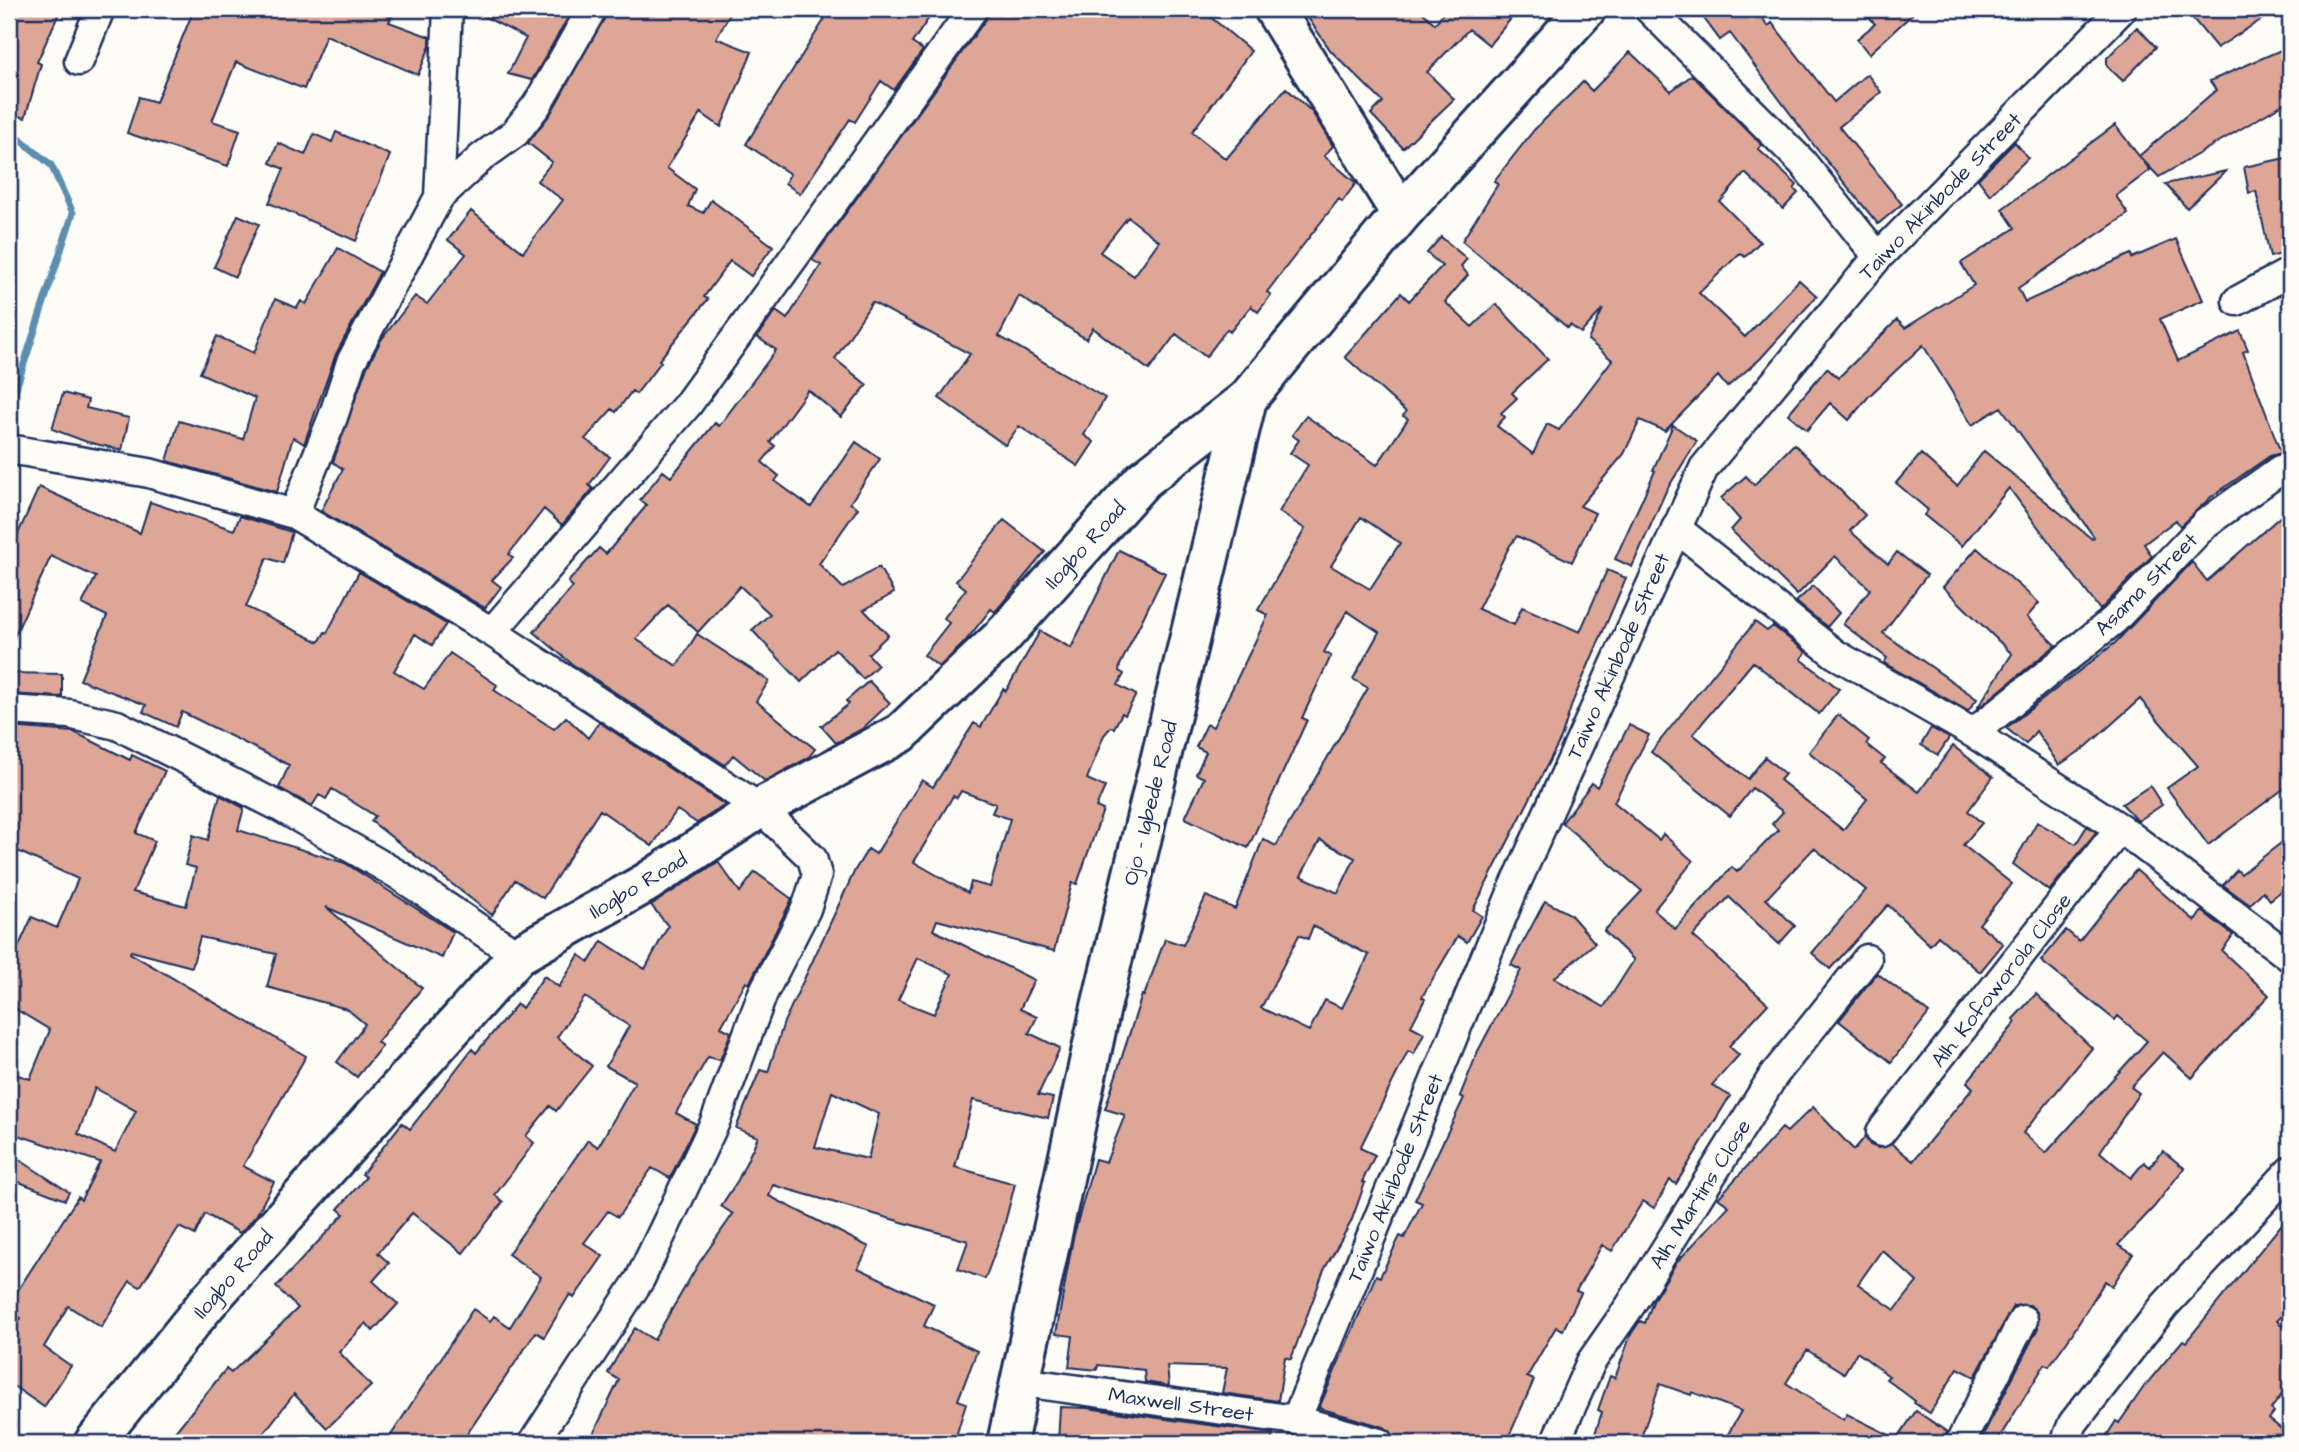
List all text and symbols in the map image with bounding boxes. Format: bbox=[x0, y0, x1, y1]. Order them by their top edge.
street label: Taiwo Akinbode Street bbox=[1852, 106, 2029, 287]
street label: Ilogbo Road bbox=[1038, 495, 1134, 597]
street label: Asama Street bbox=[2088, 526, 2205, 642]
street label: Taiwo Akinbode Street bbox=[1560, 548, 1677, 764]
street label: Ojo - Igbede Road bbox=[1116, 717, 1187, 889]
street label: Ilogbo Road bbox=[584, 845, 694, 928]
street label: Alh. Kofoworola Close bbox=[1924, 887, 2079, 1073]
street label: Taiwo Akinbode Street bbox=[1340, 1069, 1451, 1287]
street label: Alh. Martins Close bbox=[1643, 1114, 1758, 1275]
street label: Ilogbo Road bbox=[187, 1223, 282, 1326]
street label: Maxwell Street bbox=[1107, 1380, 1256, 1429]

